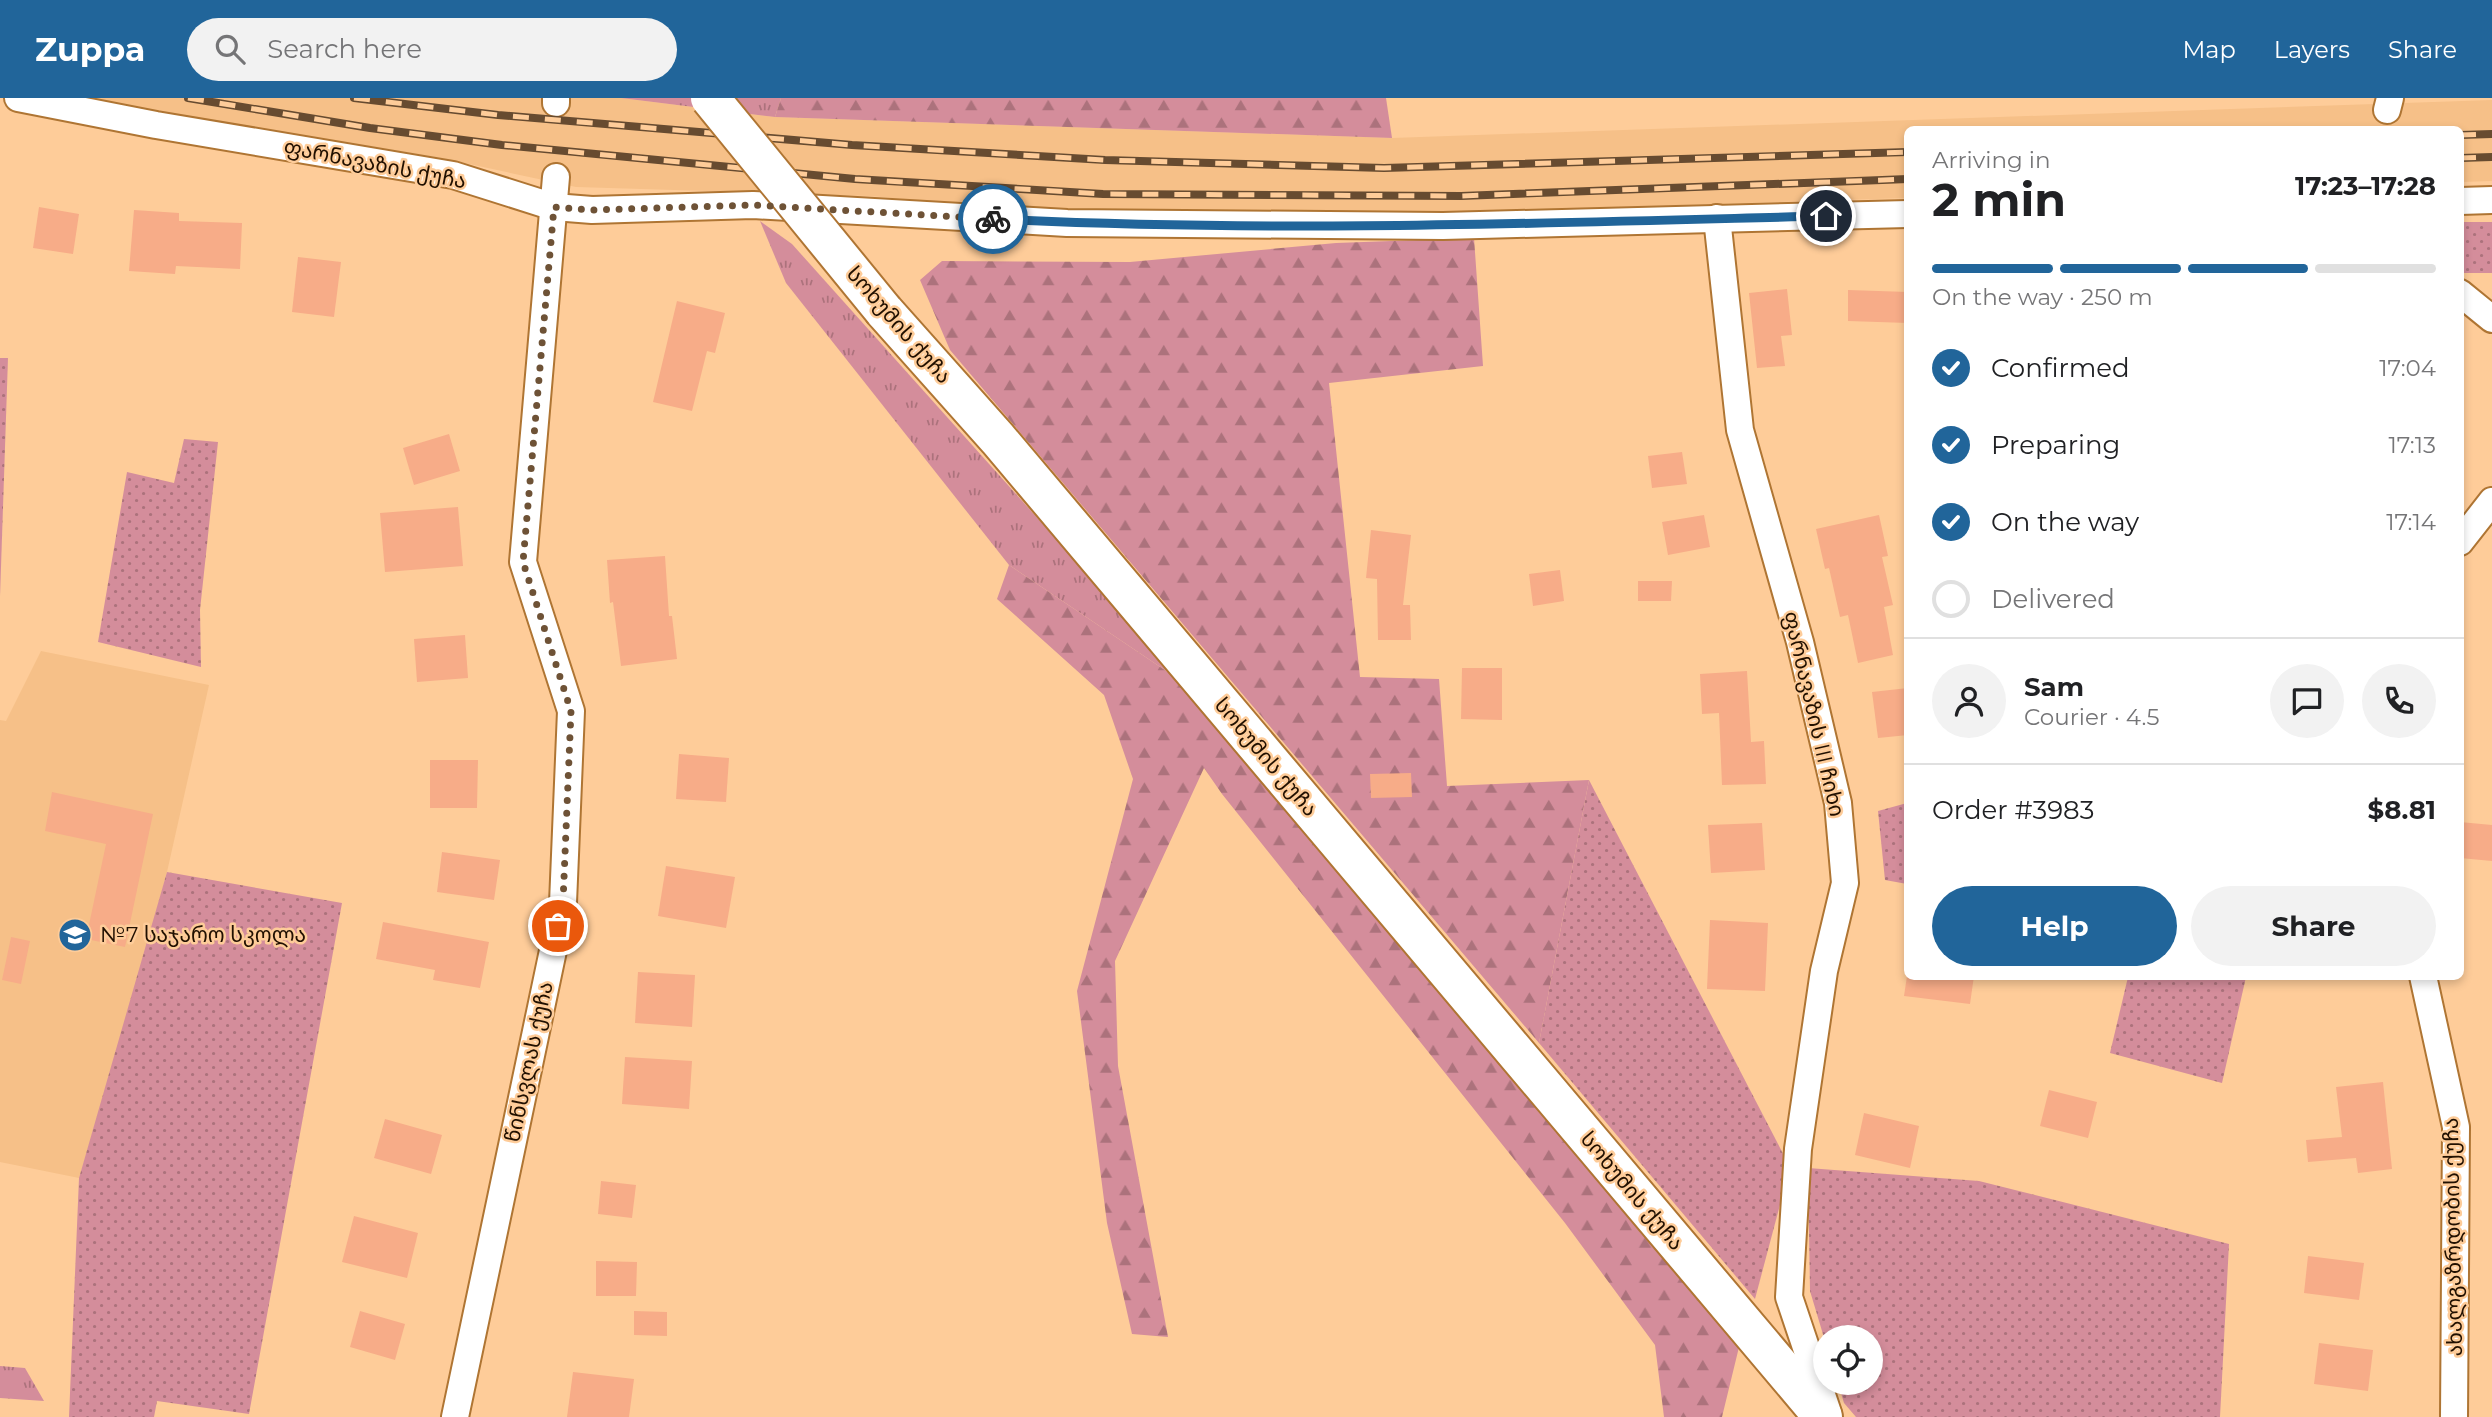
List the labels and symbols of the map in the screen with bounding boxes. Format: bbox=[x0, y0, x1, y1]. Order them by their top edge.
street label: ფარნავაზის ქუჩა bbox=[282, 134, 468, 193]
courier bbox=[958, 184, 1028, 254]
pin bbox=[1796, 186, 1856, 246]
street label: სოხუმის ქუჩა bbox=[842, 261, 957, 388]
street label: ფარნავაზის III ჩიხი bbox=[1779, 609, 1850, 819]
street label: სოხუმის ქუჩა bbox=[1210, 692, 1323, 821]
pin bbox=[528, 896, 588, 956]
school or university icon: №7 საჯარო სკოლა bbox=[56, 916, 94, 954]
place label: №7 საჯარო სკოლა bbox=[100, 922, 306, 948]
street label: წინსვლას ქუჩა bbox=[499, 979, 559, 1145]
street label: ახალგაზრდობის ქუჩა bbox=[2438, 1117, 2468, 1357]
street label: სოხუმის ქუჩა bbox=[1576, 1126, 1689, 1255]

